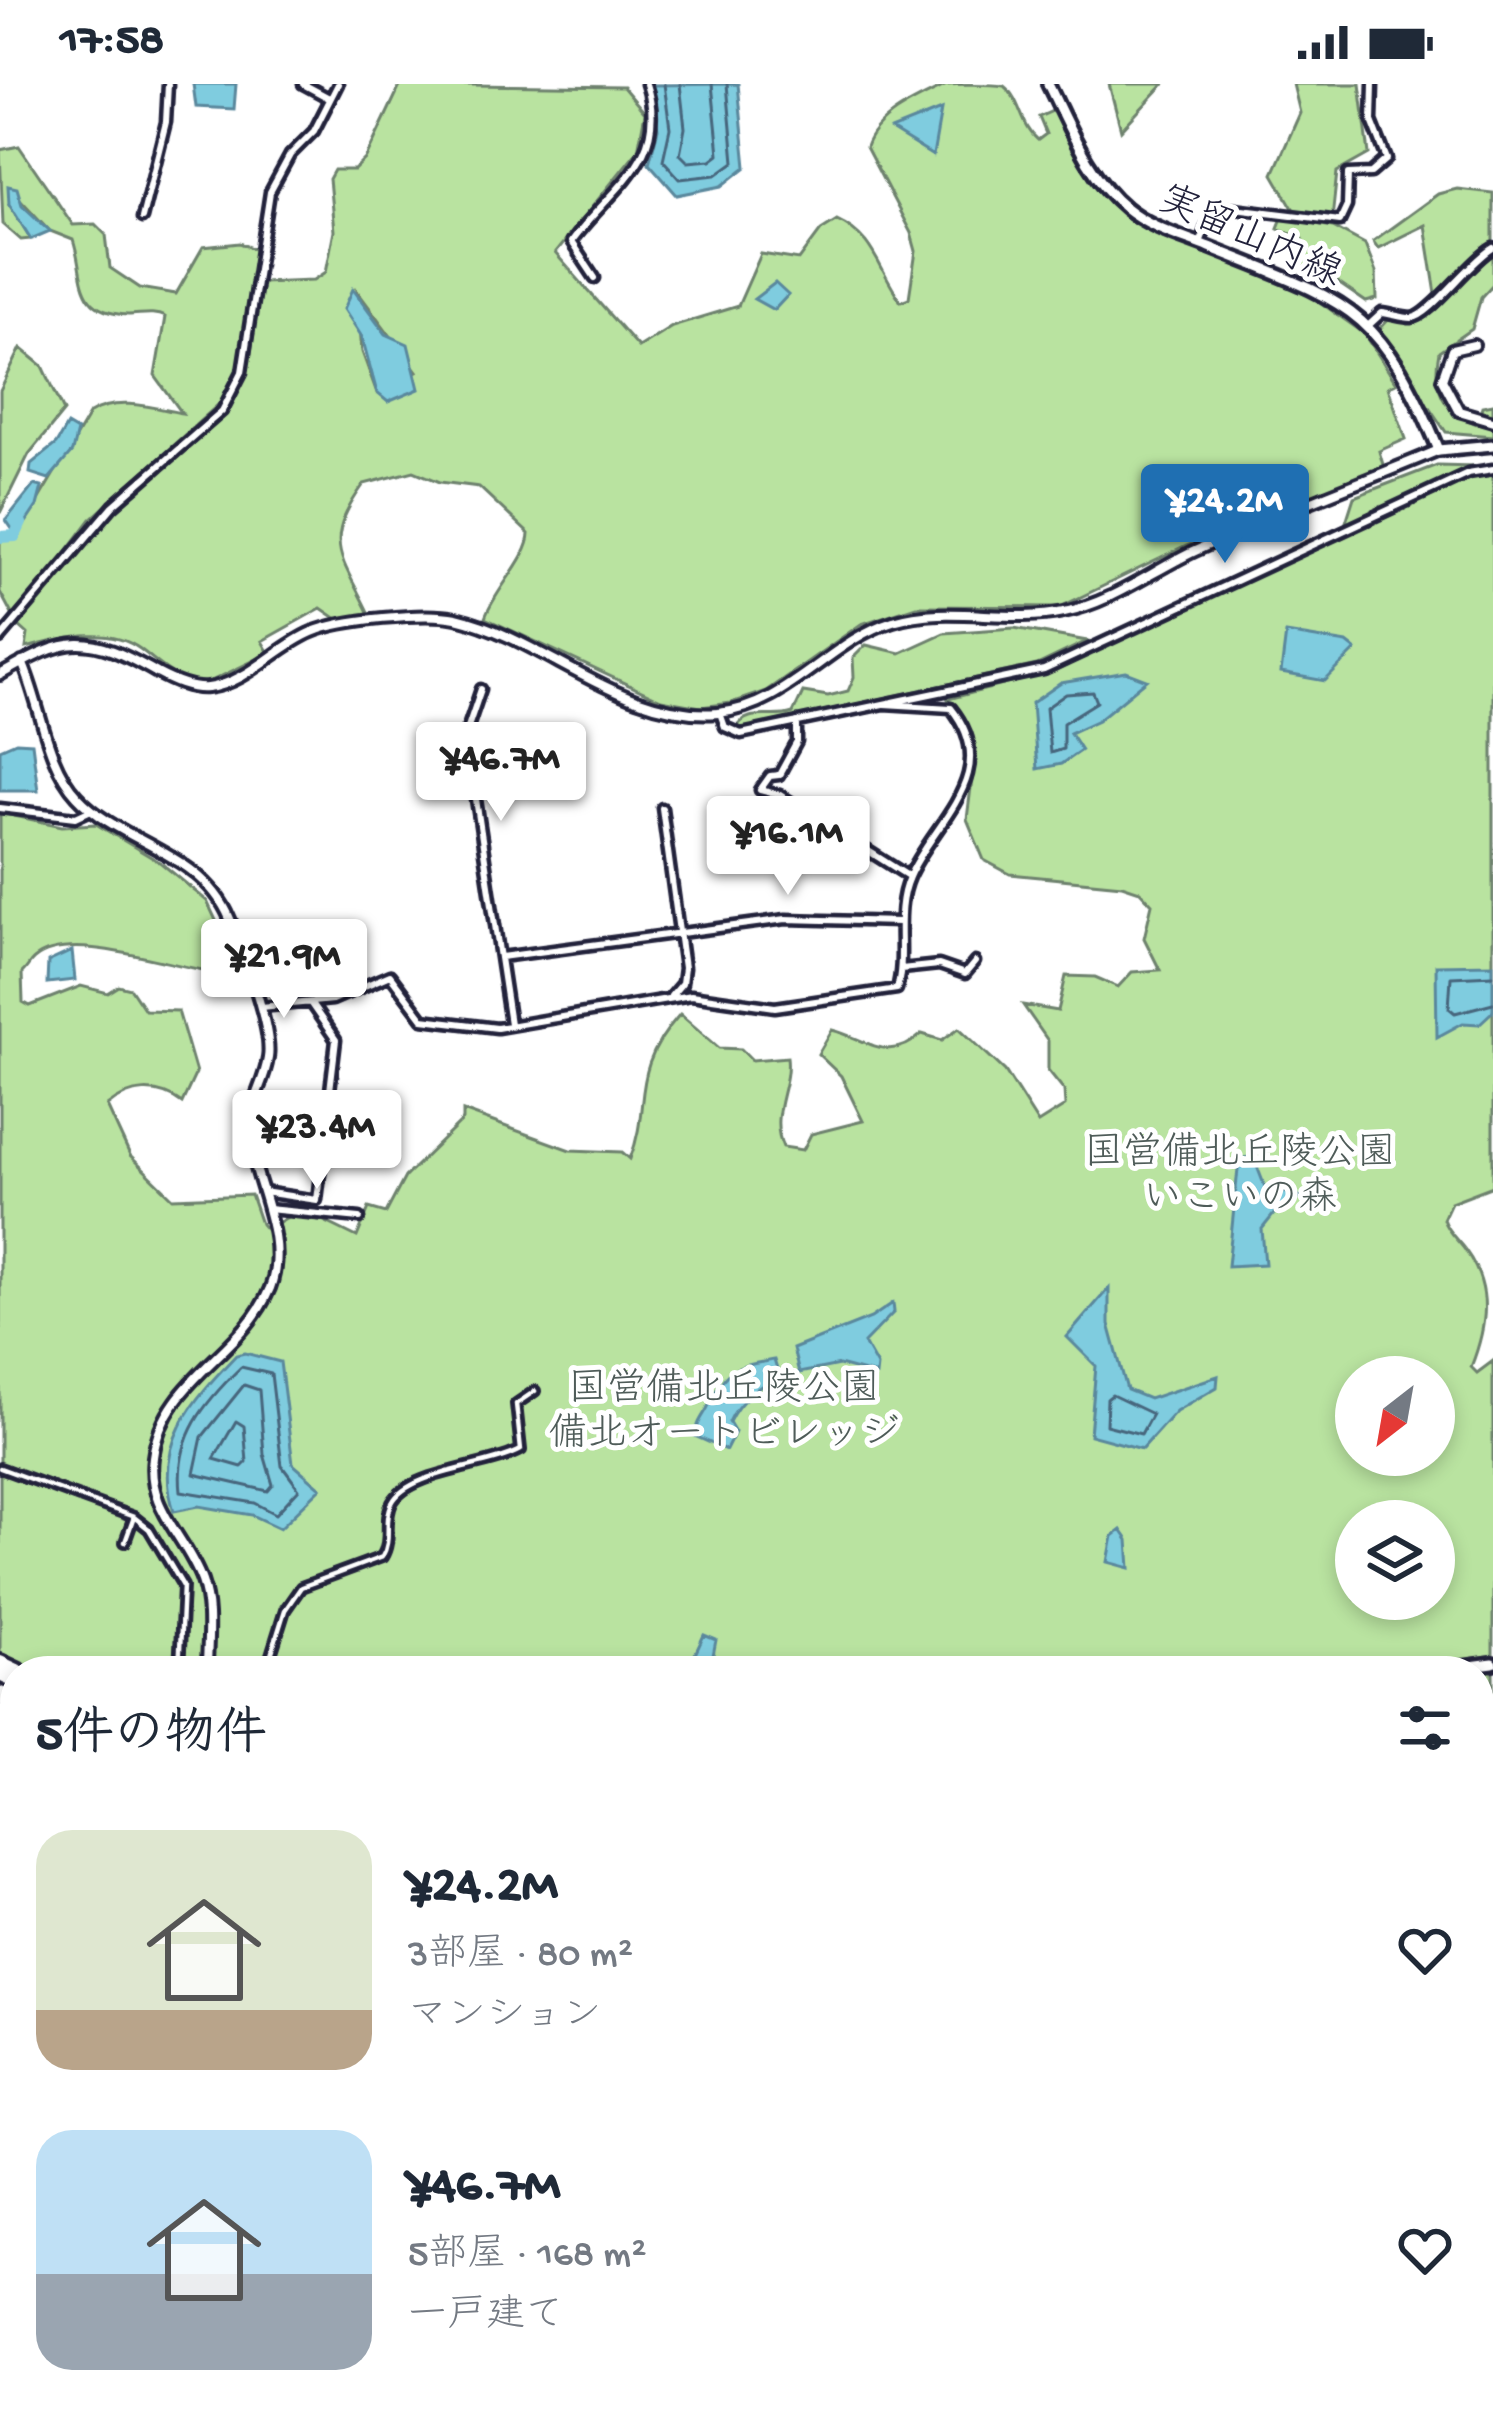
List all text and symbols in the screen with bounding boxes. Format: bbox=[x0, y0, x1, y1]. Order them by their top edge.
text: 17:58 bbox=[60, 16, 164, 69]
street label: 実留山内線 bbox=[1151, 177, 1348, 300]
pin: ¥24.2M bbox=[1127, 464, 1323, 566]
text: ¥24.2M bbox=[1168, 480, 1282, 526]
pin: ¥46.7M bbox=[403, 722, 599, 824]
text: ¥46.7M bbox=[443, 738, 559, 784]
pin: ¥16.1M bbox=[690, 796, 886, 898]
text: ¥16.1M bbox=[734, 812, 842, 858]
pin: ¥21.9M bbox=[186, 919, 382, 1021]
text: ¥21.9M bbox=[228, 935, 340, 981]
pin: ¥23.4M bbox=[219, 1090, 415, 1192]
text: ¥23.4M bbox=[259, 1106, 375, 1152]
park label: 国営備北丘陵公園 いこいの森 bbox=[1084, 1131, 1396, 1224]
north arrow bbox=[1335, 1356, 1455, 1476]
map controls bbox=[1335, 1356, 1455, 1620]
park label: 国営備北丘陵公園 備北オートビレッジ bbox=[548, 1367, 900, 1460]
button: layers bbox=[1335, 1500, 1455, 1620]
icon: filters bbox=[1392, 1695, 1458, 1761]
text: 5件の物件 bbox=[36, 1708, 267, 1768]
text: ¥24.2M bbox=[408, 1859, 557, 1919]
icon: home bbox=[132, 1878, 276, 2022]
icon: heart bbox=[1392, 1917, 1458, 1983]
text: 3部屋 · 80 m² bbox=[408, 1934, 633, 1980]
text: マンション bbox=[408, 1995, 601, 2041]
text: ¥46.7M bbox=[408, 2159, 560, 2219]
icon: home bbox=[132, 2178, 276, 2322]
icon: heart bbox=[1392, 2217, 1458, 2283]
text: 5部屋 · 168 m² bbox=[408, 2234, 646, 2280]
text: 一戸建て bbox=[408, 2295, 564, 2341]

